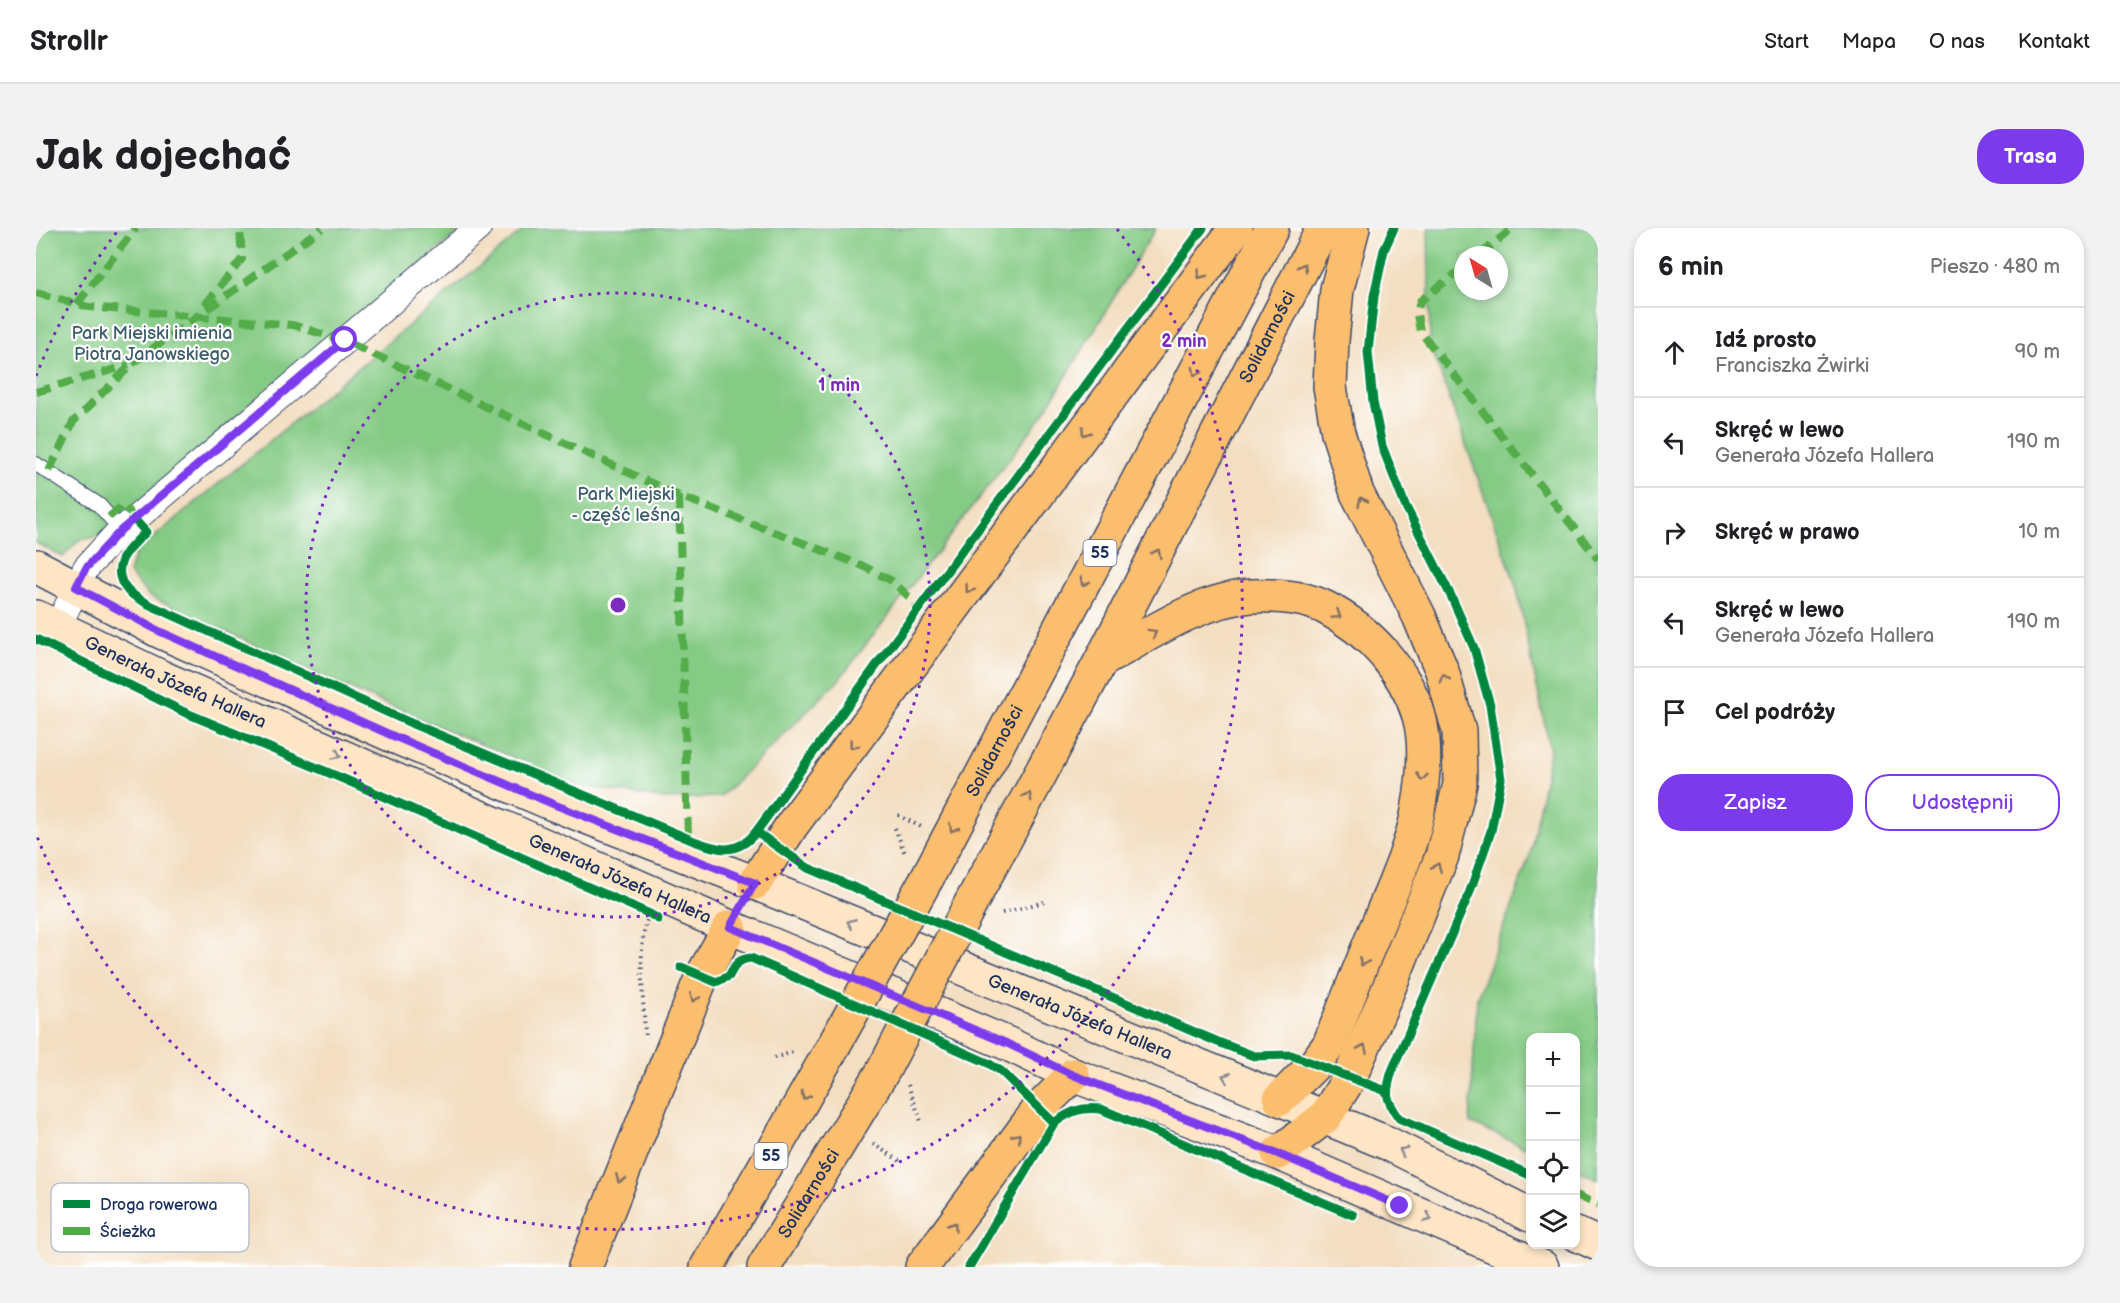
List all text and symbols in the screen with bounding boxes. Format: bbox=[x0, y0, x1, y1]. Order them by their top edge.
text: Strollr bbox=[30, 25, 108, 58]
text: Start bbox=[1764, 29, 1809, 54]
text: Mapa bbox=[1842, 29, 1896, 54]
text: O nas bbox=[1929, 29, 1985, 54]
text: Kontakt bbox=[2018, 29, 2090, 54]
button: Trasa bbox=[1977, 129, 2084, 184]
text: Jak dojechać bbox=[36, 131, 291, 182]
north arrow bbox=[1454, 246, 1508, 300]
text: 6 min bbox=[1658, 252, 1724, 283]
text: Pieszo · 480 m bbox=[1930, 255, 2060, 279]
one-way arrow bbox=[1296, 263, 1307, 273]
one-way arrow bbox=[1197, 268, 1208, 279]
street label: Solidarności bbox=[1235, 287, 1300, 386]
park label: Park Miejski imienia Piotra Janowskiego bbox=[71, 323, 233, 365]
route start bbox=[331, 326, 357, 352]
text: Idź prosto bbox=[1715, 327, 1817, 354]
text: 2 min bbox=[1161, 331, 1207, 352]
icon: ahead bbox=[1658, 336, 1691, 369]
text: 90 m bbox=[2015, 340, 2060, 364]
text: Franciszka Żwirki bbox=[1715, 354, 1869, 378]
one-way arrow bbox=[1192, 366, 1203, 377]
text: 1 min bbox=[818, 375, 860, 396]
text: Skręć w lewo bbox=[1715, 417, 1844, 444]
one-way arrow bbox=[1081, 425, 1092, 436]
icon: left bbox=[1658, 426, 1691, 459]
text: 190 m bbox=[2007, 430, 2060, 454]
text: Generała Józefa Hallera bbox=[1715, 444, 1934, 468]
park label: Park Miejski - część leśna bbox=[572, 484, 680, 526]
one-way arrow bbox=[1357, 497, 1369, 508]
icon: right bbox=[1658, 516, 1691, 549]
text: Skręć w prawo bbox=[1715, 519, 1860, 546]
text: 10 m bbox=[2019, 520, 2060, 544]
road number: 55 bbox=[1084, 540, 1116, 566]
one-way arrow bbox=[1150, 548, 1161, 559]
one-way arrow bbox=[1080, 575, 1091, 586]
one-way arrow bbox=[965, 582, 976, 593]
centre of rings bbox=[608, 595, 628, 615]
text: Skręć w lewo bbox=[1715, 597, 1844, 624]
icon: left bbox=[1658, 606, 1691, 639]
one-way arrow bbox=[1330, 608, 1341, 619]
text: 190 m bbox=[2007, 610, 2060, 634]
text: Generała Józefa Hallera bbox=[1715, 624, 1934, 648]
one-way arrow bbox=[1146, 629, 1157, 640]
street label: Generała Józefa Hallera bbox=[81, 631, 270, 733]
one-way arrow bbox=[1439, 673, 1451, 684]
icon: arrive bbox=[1658, 696, 1691, 729]
text: Cel podróży bbox=[1715, 699, 1835, 726]
street label: Solidarności bbox=[962, 701, 1027, 800]
one-way arrow bbox=[849, 739, 860, 750]
one-way arrow bbox=[331, 748, 342, 760]
one-way arrow bbox=[1416, 772, 1429, 782]
button: Zapisz bbox=[1658, 774, 1853, 831]
button: Udostępnij bbox=[1865, 774, 2060, 831]
one-way arrow bbox=[1021, 792, 1032, 803]
one-way arrow bbox=[949, 822, 961, 833]
street label: Generała Józefa Hallera bbox=[525, 829, 715, 928]
one-way arrow bbox=[1430, 863, 1442, 874]
one-way arrow bbox=[847, 918, 858, 930]
one-way arrow bbox=[1357, 956, 1370, 967]
street label: Generała Józefa Hallera bbox=[985, 970, 1176, 1064]
one-way arrow bbox=[688, 992, 701, 1003]
map controls bbox=[1526, 1033, 1580, 1249]
button: + bbox=[1526, 1033, 1580, 1087]
one-way arrow bbox=[1356, 1043, 1368, 1054]
one-way arrow bbox=[1222, 1072, 1233, 1084]
button: − bbox=[1526, 1087, 1580, 1141]
one-way arrow bbox=[801, 1089, 813, 1100]
one-way arrow bbox=[1010, 1133, 1021, 1144]
button: locate bbox=[1526, 1141, 1580, 1195]
road number: 55 bbox=[754, 1143, 788, 1169]
street label: Solidarności bbox=[774, 1145, 844, 1242]
one-way arrow bbox=[1399, 1147, 1409, 1158]
one-way arrow bbox=[615, 1173, 627, 1184]
legend bbox=[51, 1183, 249, 1252]
route end bbox=[1386, 1192, 1412, 1218]
button: layers bbox=[1526, 1195, 1580, 1249]
text: Droga rowerowa bbox=[100, 1196, 218, 1215]
one-way arrow bbox=[1422, 1211, 1433, 1223]
text: Ścieżka bbox=[100, 1221, 156, 1242]
one-way arrow bbox=[945, 1221, 956, 1232]

